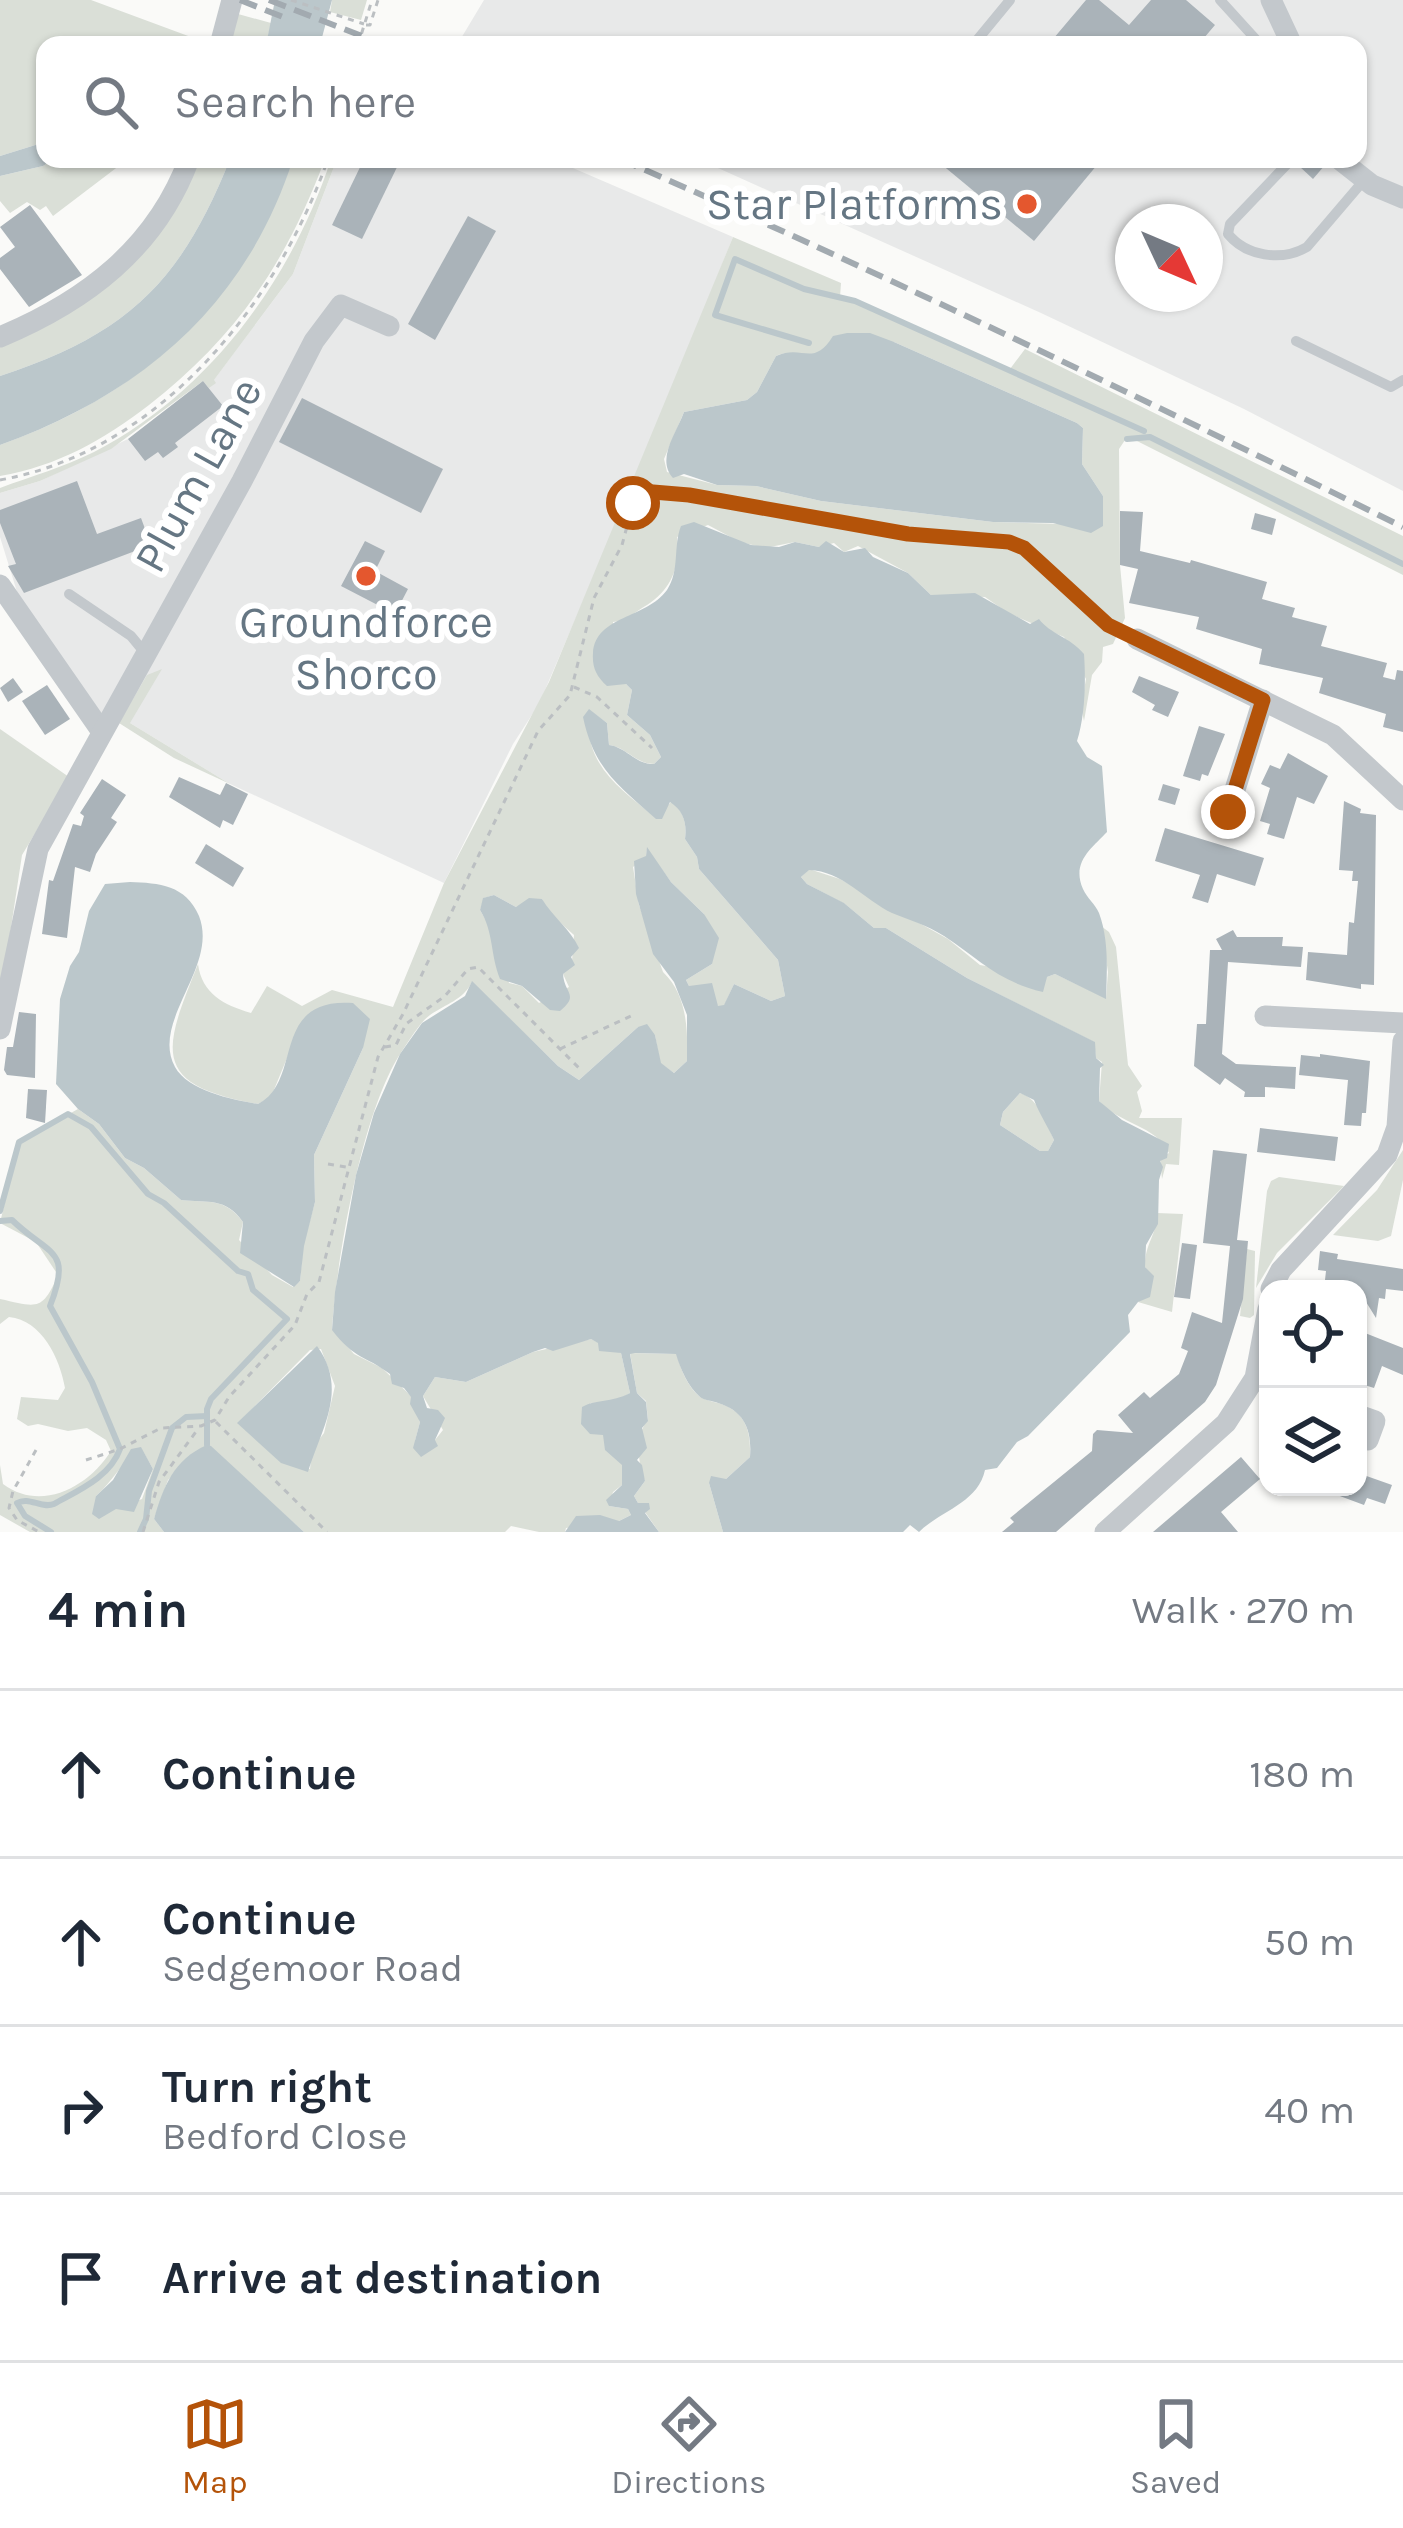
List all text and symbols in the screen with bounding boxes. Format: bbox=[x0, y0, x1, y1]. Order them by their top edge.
search box bbox=[36, 36, 1367, 168]
icon: search bbox=[78, 69, 144, 135]
text: Search here bbox=[174, 76, 416, 128]
place label: Star Platforms bbox=[706, 178, 1003, 230]
marker: Star Platforms bbox=[1014, 191, 1040, 217]
north arrow bbox=[1115, 204, 1223, 312]
street label: Plum Lane bbox=[123, 369, 273, 581]
route start bbox=[606, 476, 660, 530]
marker: Groundforce Shorco bbox=[353, 563, 379, 589]
place label: Groundforce Shorco bbox=[239, 596, 493, 700]
route end bbox=[1201, 785, 1255, 839]
map controls bbox=[1259, 1280, 1367, 1496]
button: locate bbox=[1259, 1280, 1367, 1388]
button: layers bbox=[1259, 1388, 1367, 1496]
text: 4 min bbox=[48, 1580, 188, 1640]
text: Walk · 270 m bbox=[1132, 1587, 1355, 1633]
icon: ahead bbox=[48, 1741, 114, 1807]
text: Continue bbox=[162, 1748, 357, 1800]
text: 180 m bbox=[1249, 1751, 1355, 1797]
text: Continue bbox=[162, 1893, 357, 1945]
icon: ahead bbox=[48, 1909, 114, 1975]
text: 50 m bbox=[1264, 1919, 1355, 1965]
text: Sedgemoor Road bbox=[162, 1945, 463, 1991]
text: Turn right bbox=[162, 2061, 372, 2113]
icon: right bbox=[48, 2077, 114, 2143]
text: 40 m bbox=[1264, 2087, 1355, 2133]
text: Bedford Close bbox=[162, 2113, 407, 2159]
icon: arrive bbox=[48, 2245, 114, 2311]
text: Arrive at destination bbox=[162, 2252, 602, 2304]
tab: Map bbox=[182, 2391, 248, 2501]
tab: Directions bbox=[611, 2391, 766, 2501]
tab: Saved bbox=[1130, 2391, 1221, 2501]

